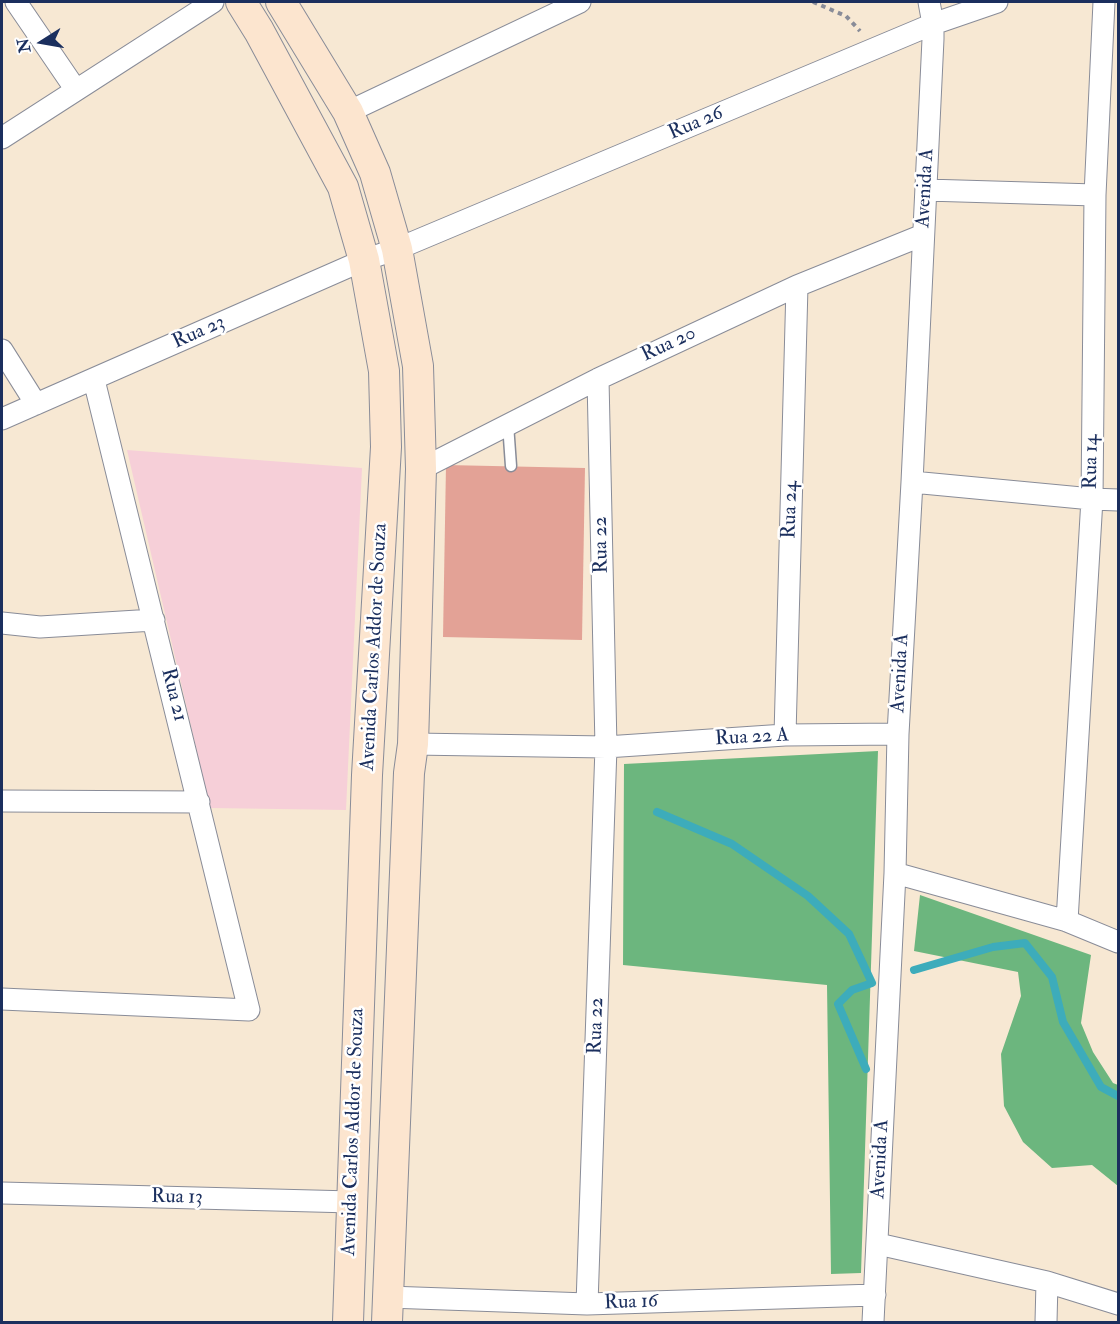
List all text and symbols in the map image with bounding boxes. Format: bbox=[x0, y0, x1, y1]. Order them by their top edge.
north arrow bbox=[12, 12, 72, 72]
text: N bbox=[13, 37, 36, 54]
street label: Rua 26 bbox=[665, 102, 727, 146]
street label: Avenida A bbox=[912, 148, 940, 228]
street label: Rua 23 bbox=[169, 311, 229, 355]
street label: Rua 20 bbox=[638, 322, 700, 368]
street label: Rua 14 bbox=[1080, 434, 1104, 490]
street label: Rua 24 bbox=[778, 481, 804, 539]
street label: Rua 22 bbox=[590, 516, 614, 574]
street label: Avenida Carlos Addor de Souza bbox=[357, 523, 393, 771]
street label: Avenida A bbox=[887, 633, 915, 713]
street label: Rua 21 bbox=[155, 666, 191, 724]
street label: Rua 22 A bbox=[714, 724, 790, 752]
street label: Rua 22 bbox=[584, 997, 610, 1055]
street label: Avenida Carlos Addor de Souza bbox=[338, 1008, 370, 1256]
street label: Avenida A bbox=[867, 1119, 895, 1199]
street label: Rua 13 bbox=[151, 1186, 203, 1210]
street label: Rua 16 bbox=[604, 1290, 658, 1316]

